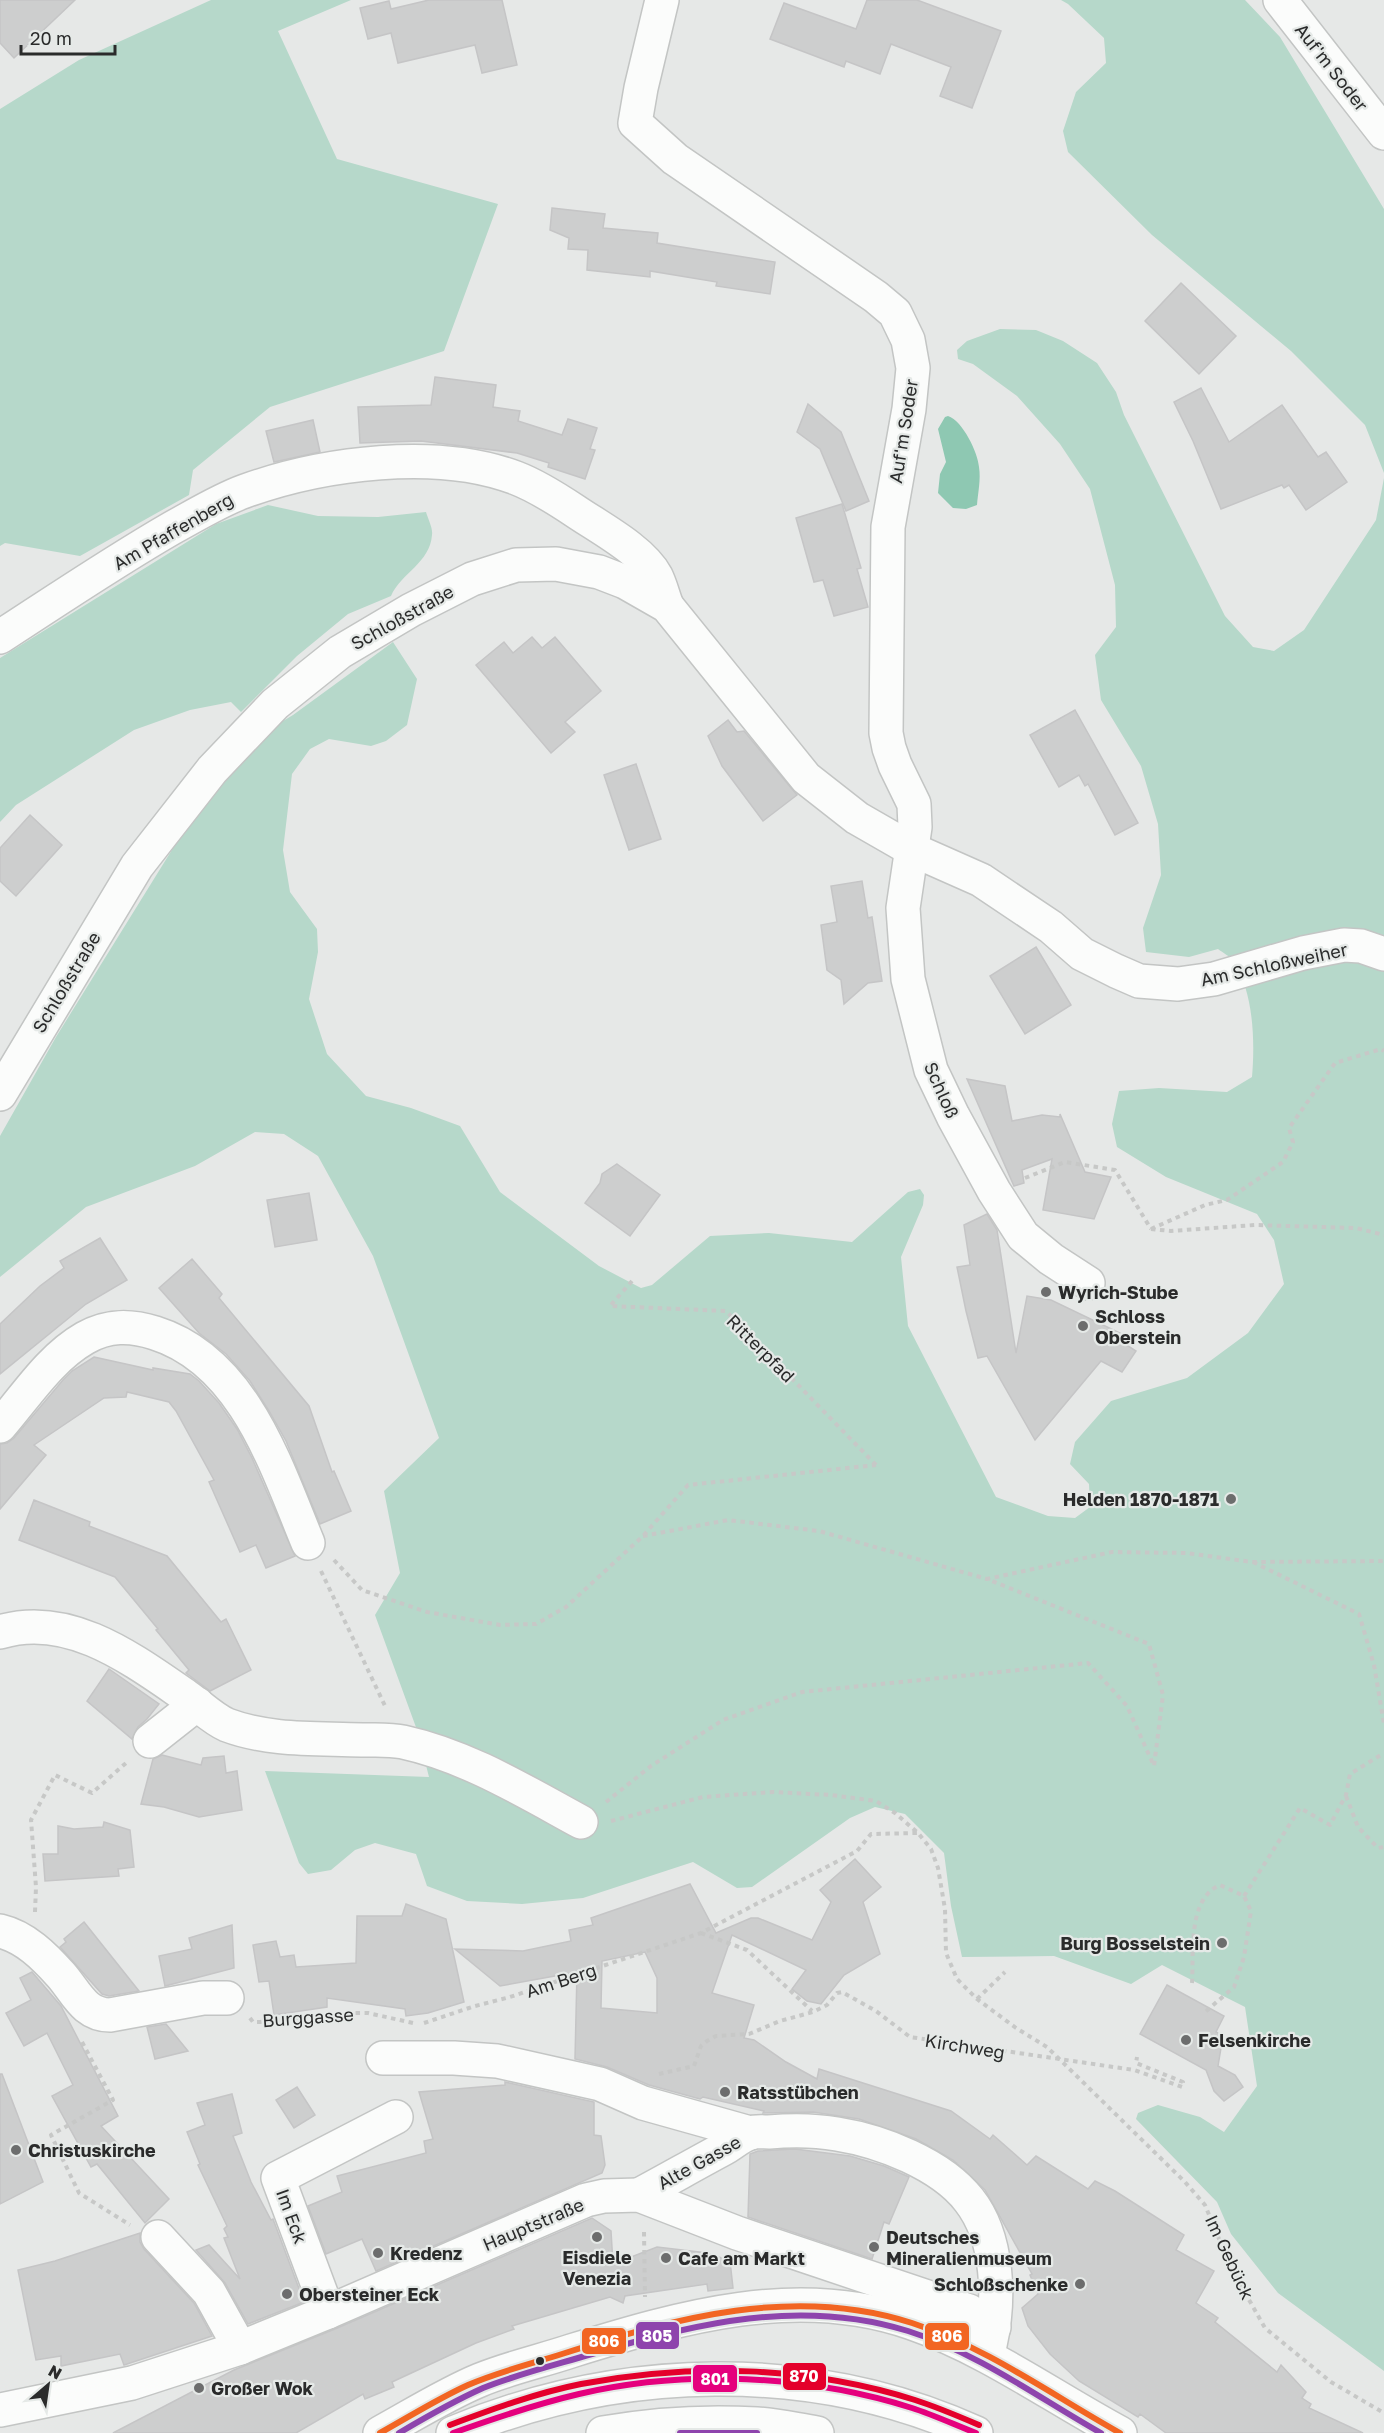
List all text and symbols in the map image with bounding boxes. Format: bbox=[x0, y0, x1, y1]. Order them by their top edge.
scale bar bbox=[21, 18, 116, 56]
street label: Auf'm Soder bbox=[1291, 19, 1373, 115]
text: 20 m bbox=[30, 27, 72, 49]
street label: Auf'm Soder bbox=[884, 377, 922, 485]
street label: Am Pfaffenberg bbox=[109, 488, 237, 574]
street label: Schloßstraße bbox=[347, 580, 457, 654]
street label: Schloßstraße bbox=[27, 928, 105, 1036]
street label: Am Schloßweiher bbox=[1198, 938, 1350, 990]
street label: Schloß bbox=[920, 1058, 964, 1122]
place label: Wyrich-Stube bbox=[1058, 1281, 1179, 1303]
marker: Wyrich-Stube bbox=[1039, 1285, 1053, 1299]
place label: Schloss Oberstein bbox=[1095, 1305, 1181, 1348]
street label: Ritterpfad bbox=[722, 1309, 800, 1387]
marker: Schloss Oberstein bbox=[1076, 1319, 1090, 1333]
place label: Helden 1870-1871 bbox=[1063, 1488, 1219, 1510]
marker: Helden 1870-1871 bbox=[1224, 1492, 1238, 1506]
place label: Burg Bosselstein bbox=[1060, 1932, 1210, 1954]
marker: Burg Bosselstein bbox=[1215, 1936, 1229, 1950]
street label: Am Berg bbox=[523, 1958, 599, 2002]
street label: Burggasse bbox=[262, 2003, 354, 2031]
street label: Kirchweg bbox=[923, 2029, 1007, 2063]
place label: Felsenkirche bbox=[1198, 2029, 1311, 2051]
marker: Felsenkirche bbox=[1179, 2033, 1193, 2047]
place label: Ratsstübchen bbox=[737, 2081, 859, 2103]
marker: Ratsstübchen bbox=[718, 2085, 732, 2099]
street label: Alte Gasse bbox=[654, 2130, 744, 2194]
place label: Christuskirche bbox=[28, 2139, 156, 2161]
marker: Christuskirche bbox=[9, 2143, 23, 2157]
street label: Im Eck bbox=[272, 2186, 312, 2246]
street label: Hauptstraße bbox=[479, 2193, 587, 2255]
street label: Im Gebück bbox=[1201, 2211, 1259, 2303]
place label: Deutsches Mineralienmuseum bbox=[886, 2226, 1052, 2269]
marker: Eisdiele Venezia bbox=[590, 2230, 604, 2244]
marker: Deutsches Mineralienmuseum bbox=[867, 2240, 881, 2254]
place label: Kredenz bbox=[390, 2242, 462, 2264]
marker: Kredenz bbox=[371, 2246, 385, 2260]
place label: Eisdiele Venezia bbox=[562, 2246, 632, 2289]
place label: Cafe am Markt bbox=[678, 2247, 805, 2269]
marker: Cafe am Markt bbox=[659, 2251, 673, 2265]
place label: Schloßschenke bbox=[934, 2273, 1068, 2295]
marker: Schloßschenke bbox=[1073, 2277, 1087, 2291]
place label: Obersteiner Eck bbox=[299, 2283, 440, 2305]
marker: Obersteiner Eck bbox=[280, 2287, 294, 2301]
line badge: 805 bbox=[635, 2321, 680, 2350]
line badge: 806 bbox=[924, 2322, 970, 2351]
text: 805 bbox=[642, 2326, 672, 2346]
text: 806 bbox=[932, 2326, 962, 2346]
line badge: 806 bbox=[581, 2327, 627, 2355]
text: 806 bbox=[589, 2331, 619, 2351]
north arrow bbox=[18, 2355, 78, 2415]
unlabelled marker bbox=[534, 2355, 546, 2367]
text: N bbox=[45, 2360, 65, 2384]
line badge: 870 bbox=[782, 2362, 827, 2391]
line badge: 801 bbox=[692, 2364, 738, 2393]
text: 870 bbox=[789, 2366, 819, 2386]
text: 801 bbox=[701, 2369, 729, 2389]
place label: Großer Wok bbox=[211, 2377, 314, 2399]
marker: Großer Wok bbox=[192, 2381, 206, 2395]

